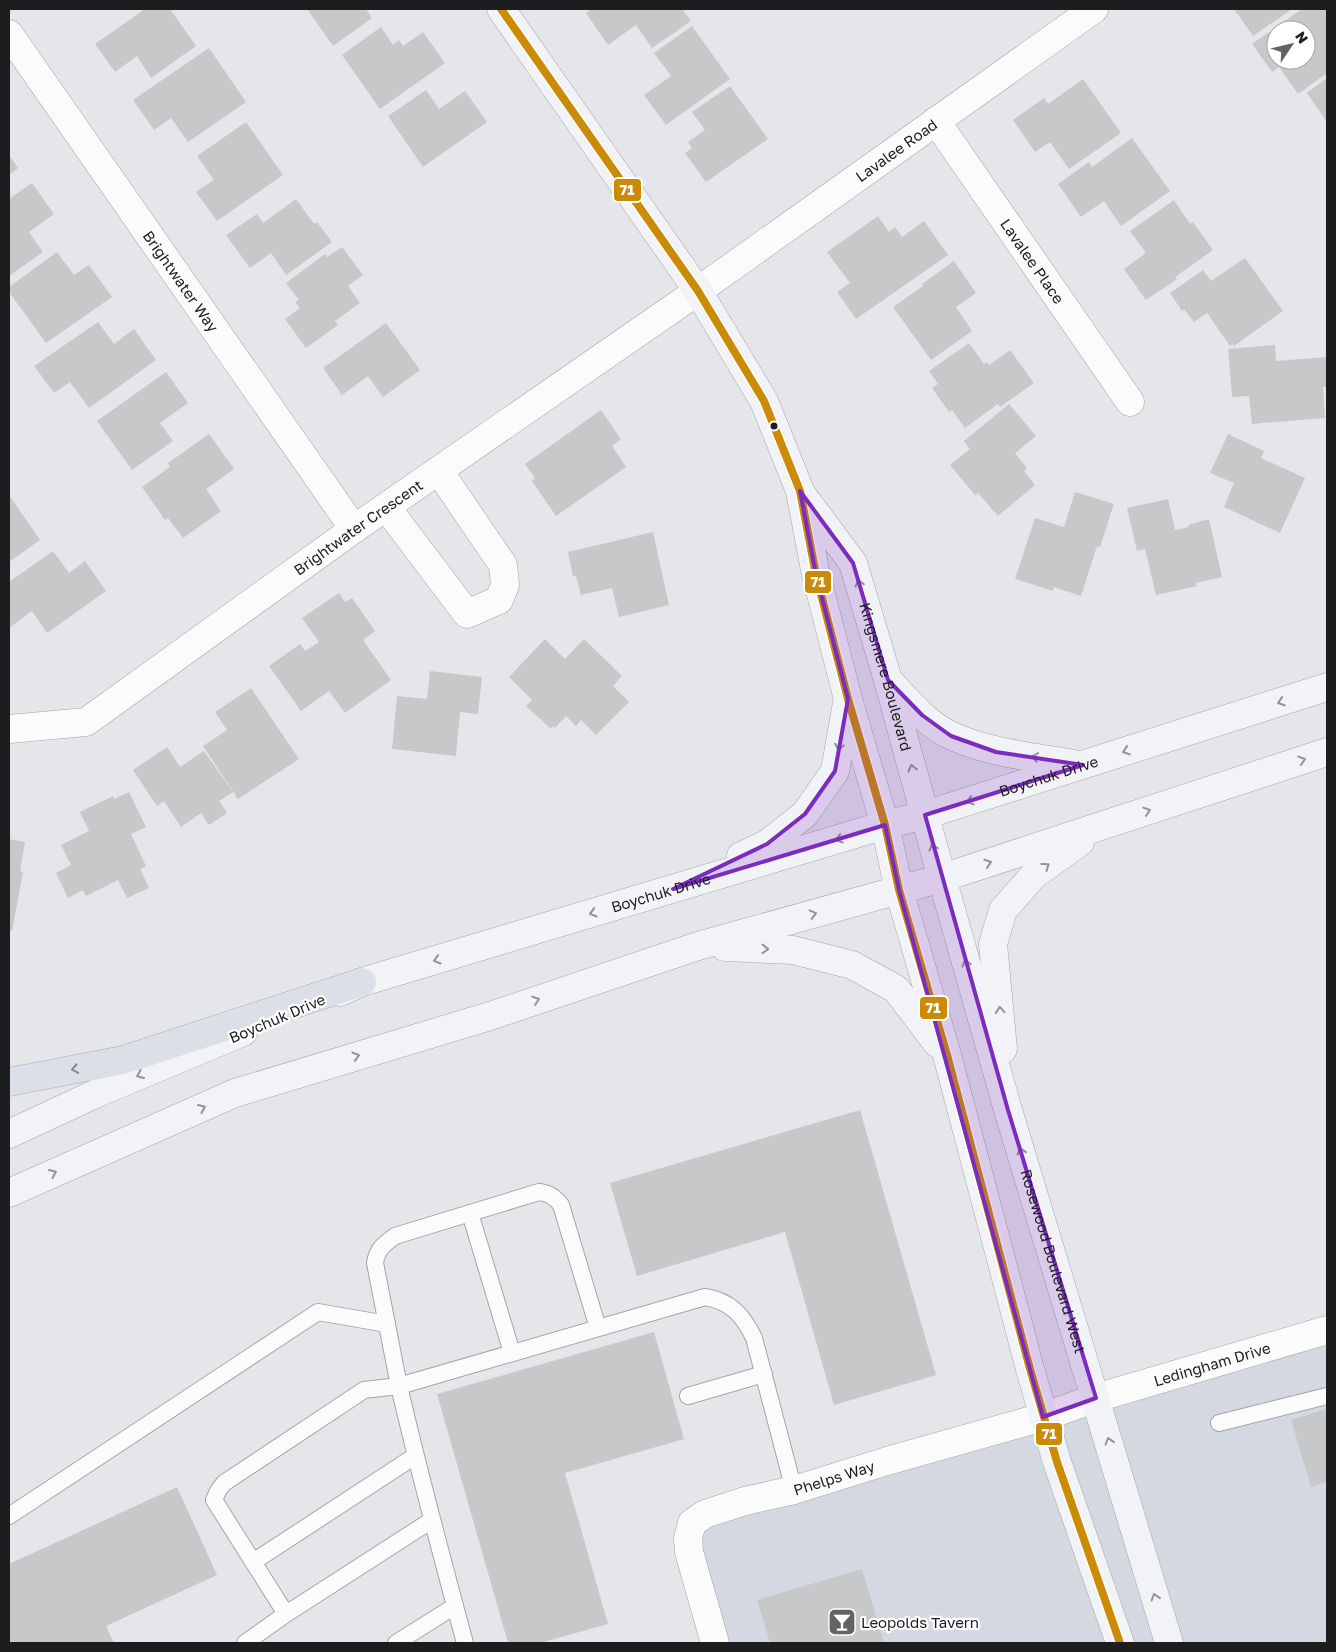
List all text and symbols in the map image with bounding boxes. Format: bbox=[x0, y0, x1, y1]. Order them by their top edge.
north arrow bbox=[1266, 20, 1316, 70]
text: N bbox=[1292, 28, 1312, 46]
street label: Lavalee Road bbox=[852, 115, 940, 185]
line badge: 71 bbox=[613, 178, 642, 202]
text: 71 bbox=[620, 181, 634, 198]
street label: Lavalee Place bbox=[997, 215, 1068, 307]
street label: Brightwater Way bbox=[140, 227, 223, 336]
unlabelled marker bbox=[769, 421, 779, 431]
street label: Brightwater Crescent bbox=[290, 475, 426, 579]
line badge: 71 bbox=[804, 570, 832, 594]
text: 71 bbox=[811, 573, 825, 590]
one-way arrow bbox=[854, 579, 864, 587]
street label: Kingsmere Boulevard bbox=[856, 600, 916, 753]
one-way arrow bbox=[1277, 696, 1286, 706]
one-way arrow bbox=[835, 742, 845, 751]
one-way arrow bbox=[1122, 746, 1131, 756]
street label: Boychuk Drive bbox=[997, 751, 1100, 800]
one-way arrow bbox=[1030, 753, 1039, 763]
one-way arrow bbox=[1297, 756, 1305, 766]
one-way arrow bbox=[908, 765, 918, 773]
one-way arrow bbox=[966, 795, 974, 805]
one-way arrow bbox=[1143, 807, 1151, 817]
one-way arrow bbox=[835, 834, 843, 844]
one-way arrow bbox=[929, 843, 939, 851]
one-way arrow bbox=[984, 859, 992, 869]
one-way arrow bbox=[1040, 864, 1049, 872]
street label: Boychuk Drive bbox=[609, 869, 713, 916]
one-way arrow bbox=[589, 907, 598, 917]
one-way arrow bbox=[808, 909, 817, 920]
one-way arrow bbox=[761, 943, 769, 954]
one-way arrow bbox=[434, 954, 442, 964]
one-way arrow bbox=[961, 959, 971, 967]
street label: Boychuk Drive bbox=[226, 990, 328, 1046]
one-way arrow bbox=[532, 996, 540, 1006]
line badge: 71 bbox=[919, 996, 948, 1020]
text: 71 bbox=[926, 999, 940, 1016]
one-way arrow bbox=[994, 1005, 1005, 1013]
one-way arrow bbox=[352, 1052, 360, 1062]
one-way arrow bbox=[71, 1064, 80, 1074]
one-way arrow bbox=[136, 1069, 145, 1080]
one-way arrow bbox=[197, 1103, 206, 1114]
one-way arrow bbox=[1016, 1148, 1026, 1156]
street label: Rosewood Boulevard West bbox=[1017, 1167, 1090, 1355]
one-way arrow bbox=[48, 1169, 57, 1180]
street label: Ledingham Drive bbox=[1151, 1338, 1273, 1390]
line badge: 71 bbox=[1035, 1422, 1063, 1446]
text: 71 bbox=[1042, 1425, 1056, 1442]
one-way arrow bbox=[1104, 1437, 1114, 1445]
street label: Phelps Way bbox=[791, 1456, 877, 1499]
one-way arrow bbox=[1151, 1593, 1161, 1601]
bar icon: Leopolds Tavern bbox=[827, 1607, 857, 1637]
place label: Leopolds Tavern bbox=[861, 1613, 979, 1631]

